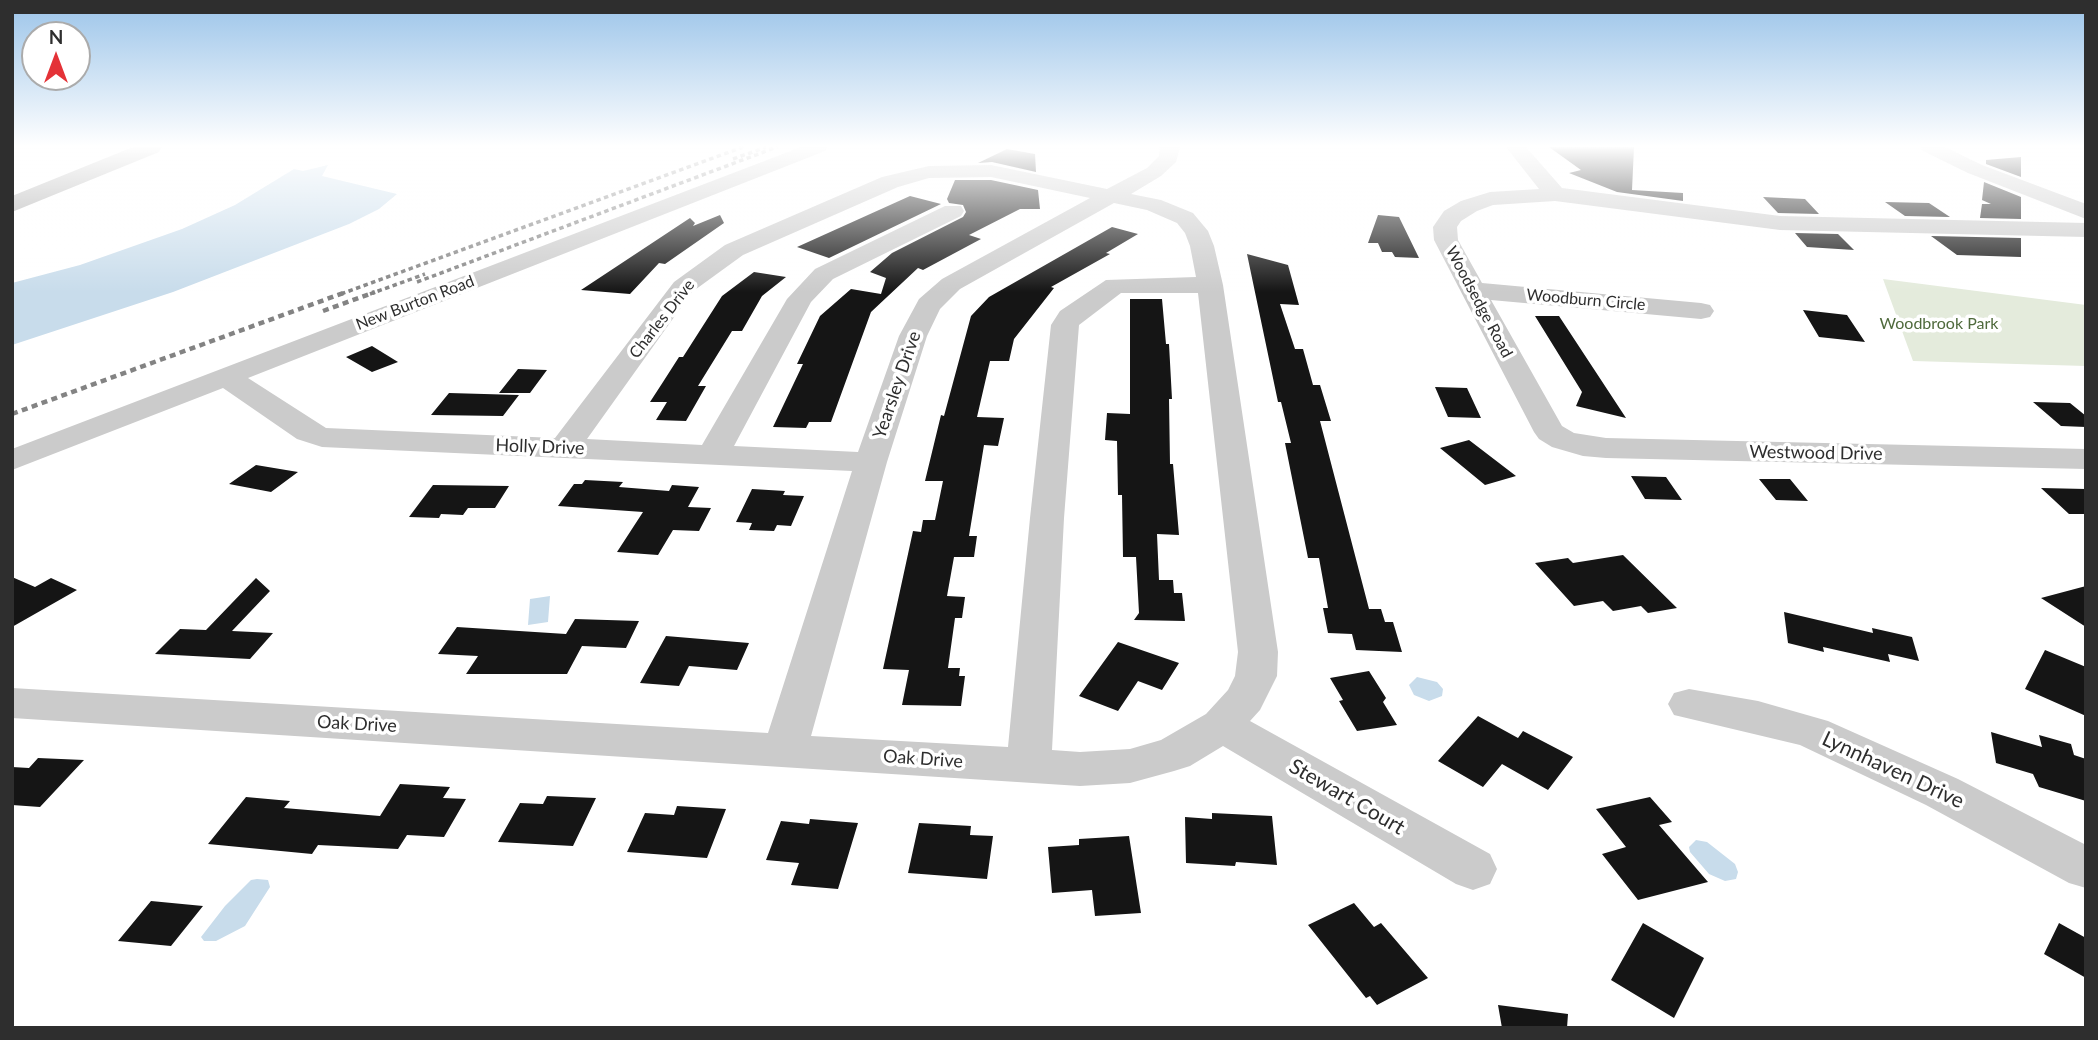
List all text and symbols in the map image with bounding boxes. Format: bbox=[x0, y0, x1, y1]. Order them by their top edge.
north arrow bbox=[21, 21, 91, 91]
text: N bbox=[49, 25, 63, 48]
street label: Woodsedge Road bbox=[1442, 243, 1516, 361]
street label: New Burton Road bbox=[353, 272, 477, 334]
street label: Charles Drive bbox=[625, 276, 699, 362]
street label: Woodburn Circle bbox=[1526, 285, 1646, 315]
park label: Woodbrook Park bbox=[1880, 314, 1998, 334]
street label: Yearsley Drive bbox=[869, 328, 925, 442]
street label: Holly Drive bbox=[495, 435, 585, 459]
street label: Westwood Drive bbox=[1749, 441, 1883, 465]
street label: Oak Drive bbox=[317, 711, 397, 737]
street label: Lynnhaven Drive bbox=[1818, 726, 1968, 814]
street label: Oak Drive bbox=[882, 745, 964, 773]
street label: Stewart Court bbox=[1285, 754, 1409, 840]

